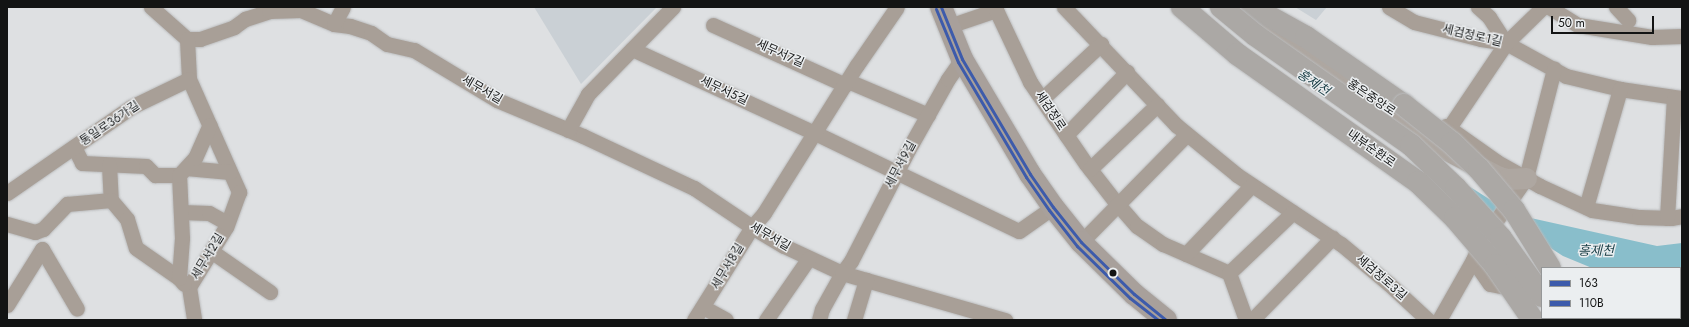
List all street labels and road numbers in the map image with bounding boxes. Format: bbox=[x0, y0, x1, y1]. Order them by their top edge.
street label: 세검정로1길 bbox=[1441, 22, 1503, 50]
street label: 세무서7길 bbox=[754, 37, 806, 71]
street label: 세무서길 bbox=[459, 73, 505, 107]
street label: 세무서5길 bbox=[698, 74, 750, 108]
street label: 홍은중앙로 bbox=[1344, 77, 1398, 119]
street label: 세검정로 bbox=[1032, 89, 1068, 133]
street label: 통일로36가길 bbox=[78, 99, 142, 149]
street label: 내부순환로 bbox=[1344, 127, 1398, 171]
street label: 세무서9길 bbox=[883, 139, 919, 191]
street label: 세무서길 bbox=[747, 220, 793, 254]
street label: 세무서2길 bbox=[189, 231, 227, 283]
street label: 세무서8길 bbox=[709, 242, 747, 292]
street label: 세검정로3길 bbox=[1353, 252, 1409, 304]

